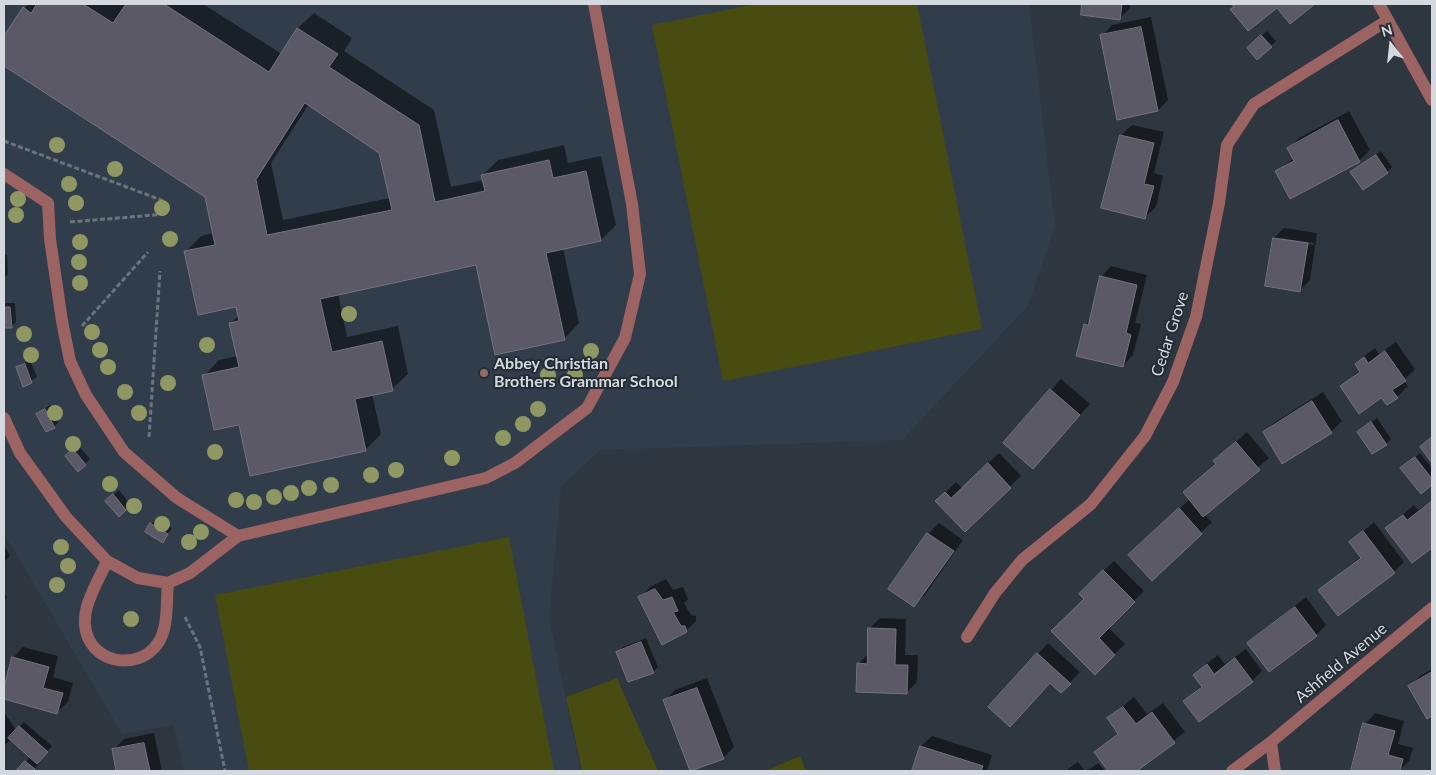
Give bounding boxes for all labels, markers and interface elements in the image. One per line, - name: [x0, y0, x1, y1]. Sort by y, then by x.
- north arrow: [1366, 20, 1416, 70]
- text: N: [1379, 20, 1394, 40]
- street label: Cedar Grove: [1147, 289, 1193, 379]
- place label: Abbey Christian Brothers Grammar School: [494, 354, 678, 392]
- marker: Abbey Christian Brothers Grammar School: [478, 367, 490, 379]
- street label: Ashfield Avenue: [1291, 619, 1391, 707]

